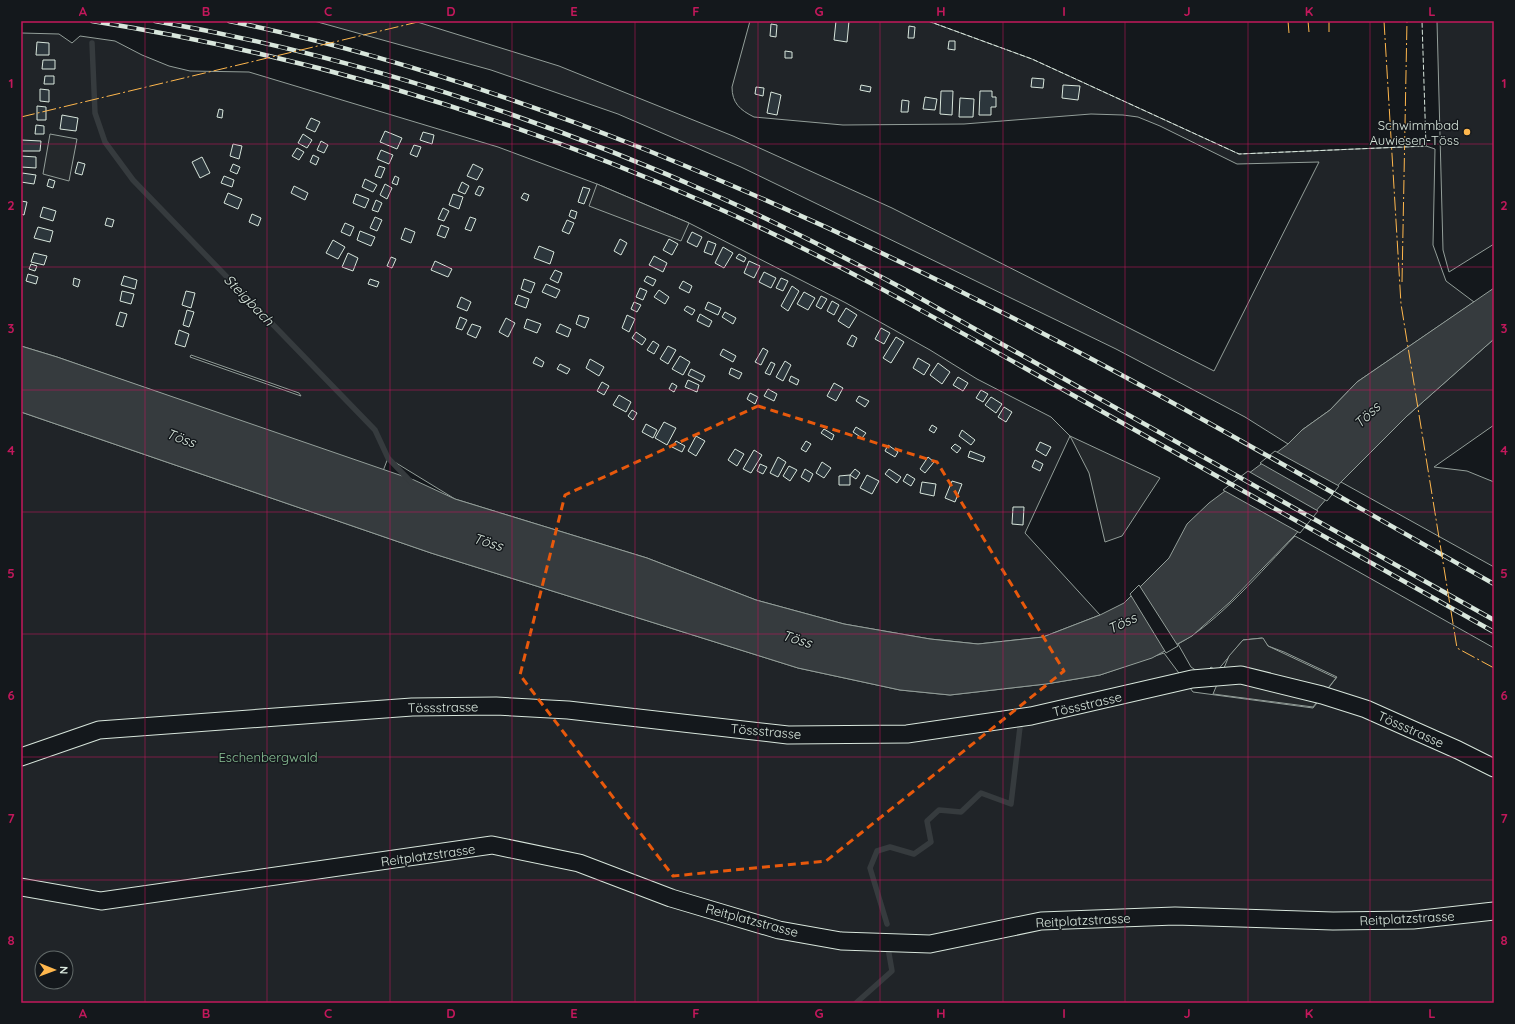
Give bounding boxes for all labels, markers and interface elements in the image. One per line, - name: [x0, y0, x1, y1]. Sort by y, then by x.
- text: A: [79, 3, 88, 19]
- text: B: [202, 3, 210, 19]
- text: C: [324, 3, 332, 19]
- text: D: [446, 3, 456, 19]
- text: E: [570, 3, 578, 19]
- text: F: [692, 3, 700, 19]
- text: G: [814, 3, 824, 19]
- text: H: [936, 3, 946, 19]
- text: I: [1062, 3, 1066, 19]
- text: J: [1183, 3, 1191, 19]
- text: K: [1305, 3, 1314, 19]
- text: L: [1428, 3, 1436, 19]
- text: 1: [8, 75, 14, 91]
- text: 1: [1501, 75, 1507, 91]
- place label: Schwimmbad Auwiesen-Töss: [1369, 117, 1459, 148]
- marker: Schwimmbad Auwiesen-Töss: [1462, 127, 1472, 137]
- text: 2: [7, 197, 15, 213]
- text: 2: [1500, 197, 1508, 213]
- water label: Steigbach: [220, 271, 279, 330]
- text: 3: [8, 320, 15, 336]
- text: 3: [1501, 320, 1508, 336]
- water label: Töss: [1350, 397, 1385, 432]
- water label: Töss: [164, 424, 200, 452]
- text: 4: [7, 442, 15, 458]
- text: 4: [1500, 442, 1508, 458]
- water label: Töss: [471, 529, 506, 555]
- text: 5: [7, 565, 15, 581]
- text: 5: [1500, 565, 1508, 581]
- water label: Töss: [1105, 608, 1141, 638]
- water label: Töss: [780, 626, 815, 652]
- text: 6: [7, 687, 15, 703]
- text: 6: [1500, 687, 1508, 703]
- street label: Tössstrasse: [1051, 688, 1123, 720]
- street label: Tössstrasse: [408, 698, 478, 716]
- street label: Tössstrasse: [1375, 707, 1447, 751]
- street label: Tössstrasse: [730, 720, 802, 742]
- park label: Eschenbergwald: [218, 749, 318, 765]
- text: 7: [7, 810, 15, 826]
- text: 7: [1500, 810, 1508, 826]
- street label: Reitplatzstrasse: [380, 840, 476, 870]
- street label: Reitplatzstrasse: [704, 900, 800, 940]
- street label: Reitplatzstrasse: [1359, 908, 1455, 928]
- street label: Reitplatzstrasse: [1035, 910, 1131, 930]
- text: 8: [7, 932, 15, 948]
- text: 8: [1500, 932, 1508, 948]
- north arrow: [34, 950, 74, 990]
- text: N: [57, 966, 71, 974]
- text: A: [79, 1005, 88, 1021]
- text: B: [202, 1005, 210, 1021]
- text: C: [324, 1005, 332, 1021]
- text: D: [446, 1005, 456, 1021]
- text: E: [570, 1005, 578, 1021]
- text: F: [692, 1005, 700, 1021]
- text: G: [814, 1005, 824, 1021]
- text: H: [936, 1005, 946, 1021]
- text: I: [1062, 1005, 1066, 1021]
- text: J: [1183, 1005, 1191, 1021]
- text: K: [1305, 1005, 1314, 1021]
- text: L: [1428, 1005, 1436, 1021]

